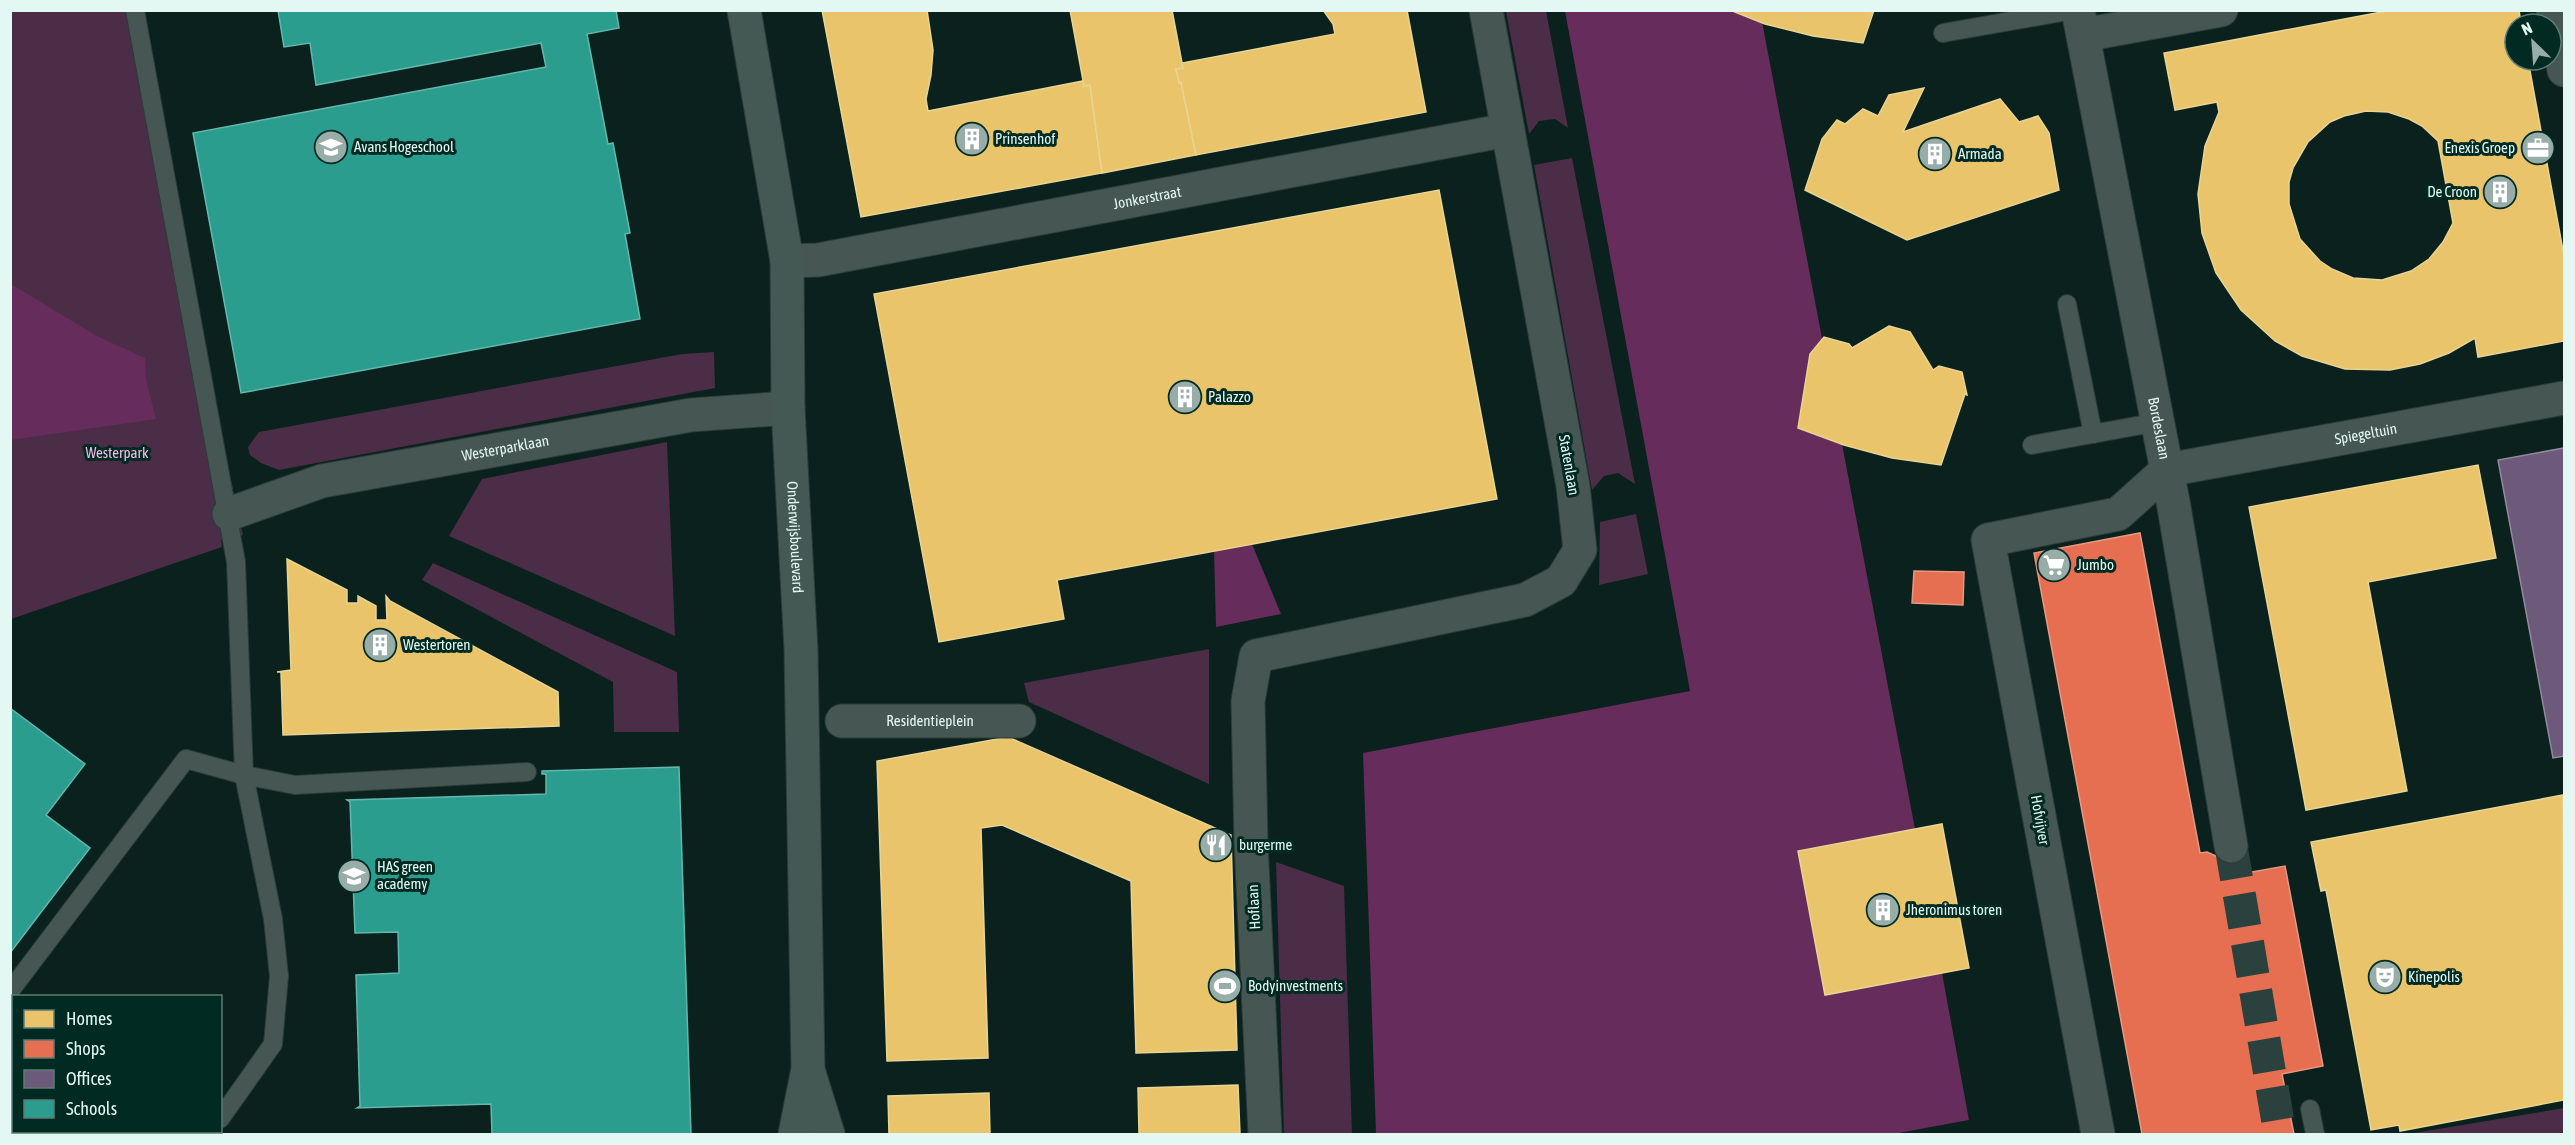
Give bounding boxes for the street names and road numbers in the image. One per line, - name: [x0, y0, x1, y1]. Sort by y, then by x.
- street label: Jonkerstraat: [1112, 183, 1182, 212]
- street label: Bordeslaan: [2145, 396, 2174, 461]
- street label: Spiegeltuin: [2333, 419, 2398, 447]
- street label: Westerparklaan: [460, 432, 550, 464]
- street label: Statenlaan: [1556, 433, 1583, 496]
- street label: Onderwijsboulevard: [784, 481, 807, 594]
- street label: Residentieplein: [886, 712, 974, 729]
- street label: Hofvijver: [2028, 794, 2053, 847]
- street label: Hoflaan: [1244, 884, 1263, 930]

